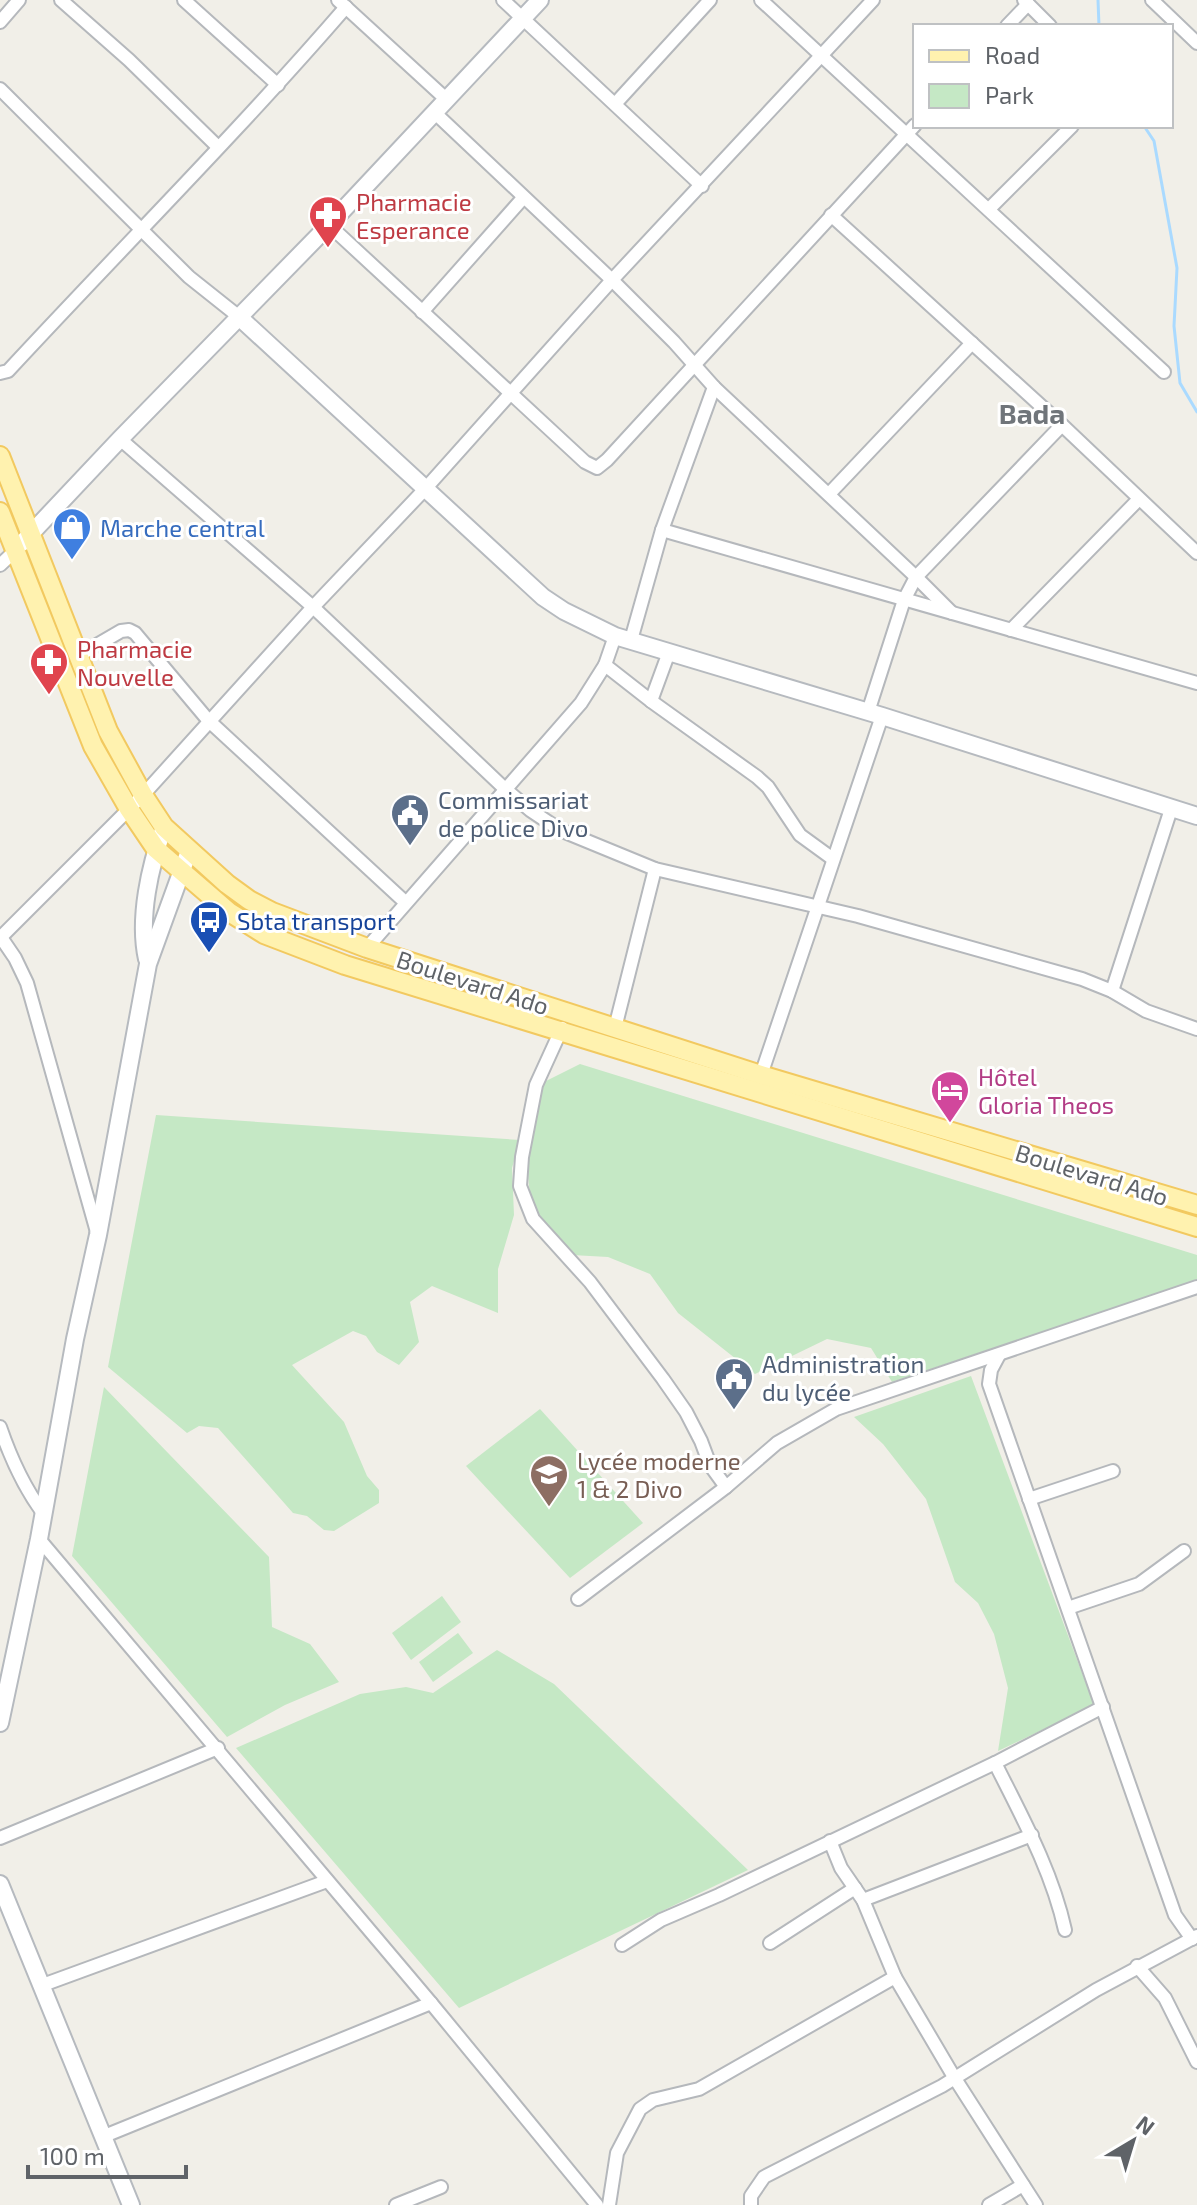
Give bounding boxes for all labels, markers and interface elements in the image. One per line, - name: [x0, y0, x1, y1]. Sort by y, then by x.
- legend: [913, 24, 1173, 128]
- text: Road: [985, 40, 1040, 69]
- text: Park: [985, 80, 1034, 109]
- place label: Pharmacie Esperance: [356, 187, 472, 244]
- pharmacy icon: Pharmacie Esperance: [307, 194, 349, 249]
- district label: Bada: [999, 396, 1065, 430]
- shop icon: Marche central: [51, 506, 93, 561]
- place label: Marche central: [100, 513, 265, 542]
- place label: Pharmacie Nouvelle: [77, 634, 193, 691]
- pharmacy icon: Pharmacie Nouvelle: [28, 641, 70, 696]
- place label: Commissariat de police Divo: [438, 785, 589, 842]
- public building icon: Commissariat de police Divo: [389, 792, 431, 847]
- bus stop icon: Sbta transport: [188, 899, 230, 954]
- place label: Sbta transport: [237, 906, 396, 935]
- street label: Boulevard Ado: [393, 944, 553, 1020]
- place label: Hôtel Gloria Theos: [978, 1062, 1114, 1119]
- hotel icon: Hôtel Gloria Theos: [929, 1069, 971, 1124]
- street label: Boulevard Ado: [1012, 1137, 1172, 1211]
- place label: Administration du lycée: [762, 1349, 924, 1406]
- public building icon: Administration du lycée: [713, 1356, 755, 1411]
- place label: Lycée moderne 1 & 2 Divo: [577, 1446, 741, 1503]
- school or university icon: Lycée moderne 1 & 2 Divo: [528, 1453, 570, 1508]
- north arrow: [1093, 2101, 1173, 2181]
- text: N: [1132, 2109, 1160, 2140]
- scale bar: [28, 2129, 186, 2179]
- text: 100 m: [40, 2141, 105, 2170]

